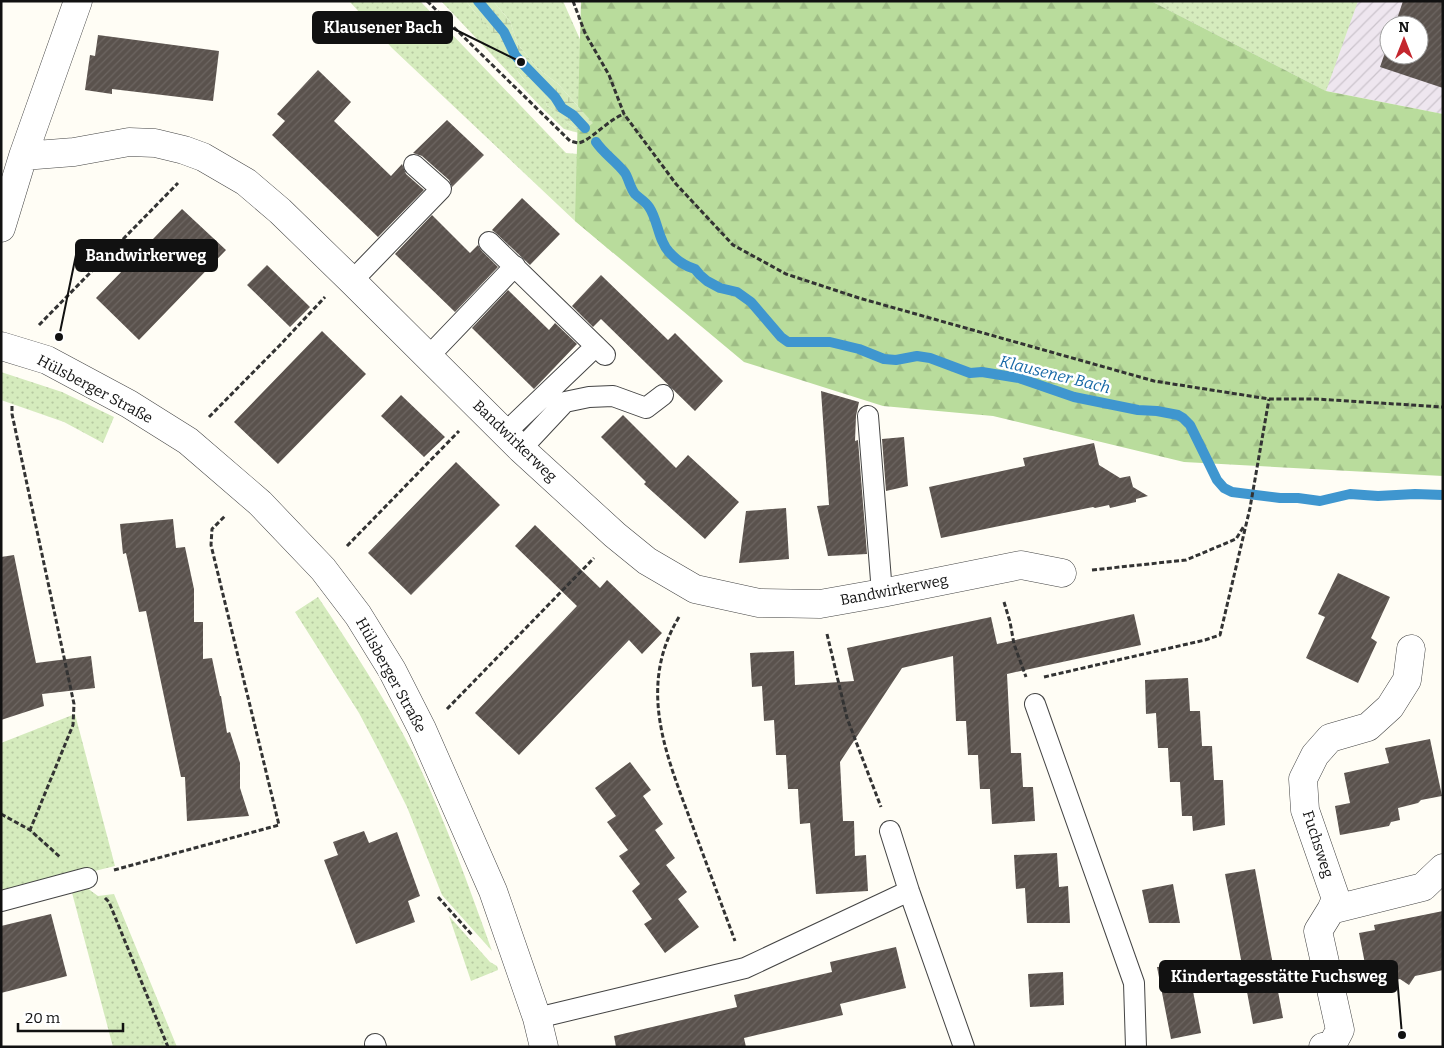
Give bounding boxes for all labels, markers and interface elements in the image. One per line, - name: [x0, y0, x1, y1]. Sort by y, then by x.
- callout: Klausener Bach: [313, 12, 452, 43]
- north arrow: [1379, 15, 1429, 65]
- text: Klausener Bach: [323, 18, 443, 37]
- text: N: [1399, 19, 1410, 36]
- callout: Bandwirkerweg: [76, 240, 217, 271]
- text: Bandwirkerweg: [85, 246, 207, 265]
- street label: Hülsberger Straße: [34, 351, 156, 427]
- water label: Klausener Bach: [998, 352, 1112, 397]
- street label: Bandwirkerweg: [469, 396, 561, 486]
- street label: Bandwirkerweg: [838, 571, 950, 609]
- street label: Hülsberger Straße: [352, 614, 430, 736]
- street label: Fuchsweg: [1299, 808, 1337, 880]
- callout: Kindertagesstätte Fuchsweg: [1160, 961, 1397, 992]
- text: Kindertagesstätte Fuchsweg: [1171, 967, 1387, 986]
- scale bar: [18, 1000, 122, 1032]
- text: 20 m: [25, 1009, 61, 1027]

